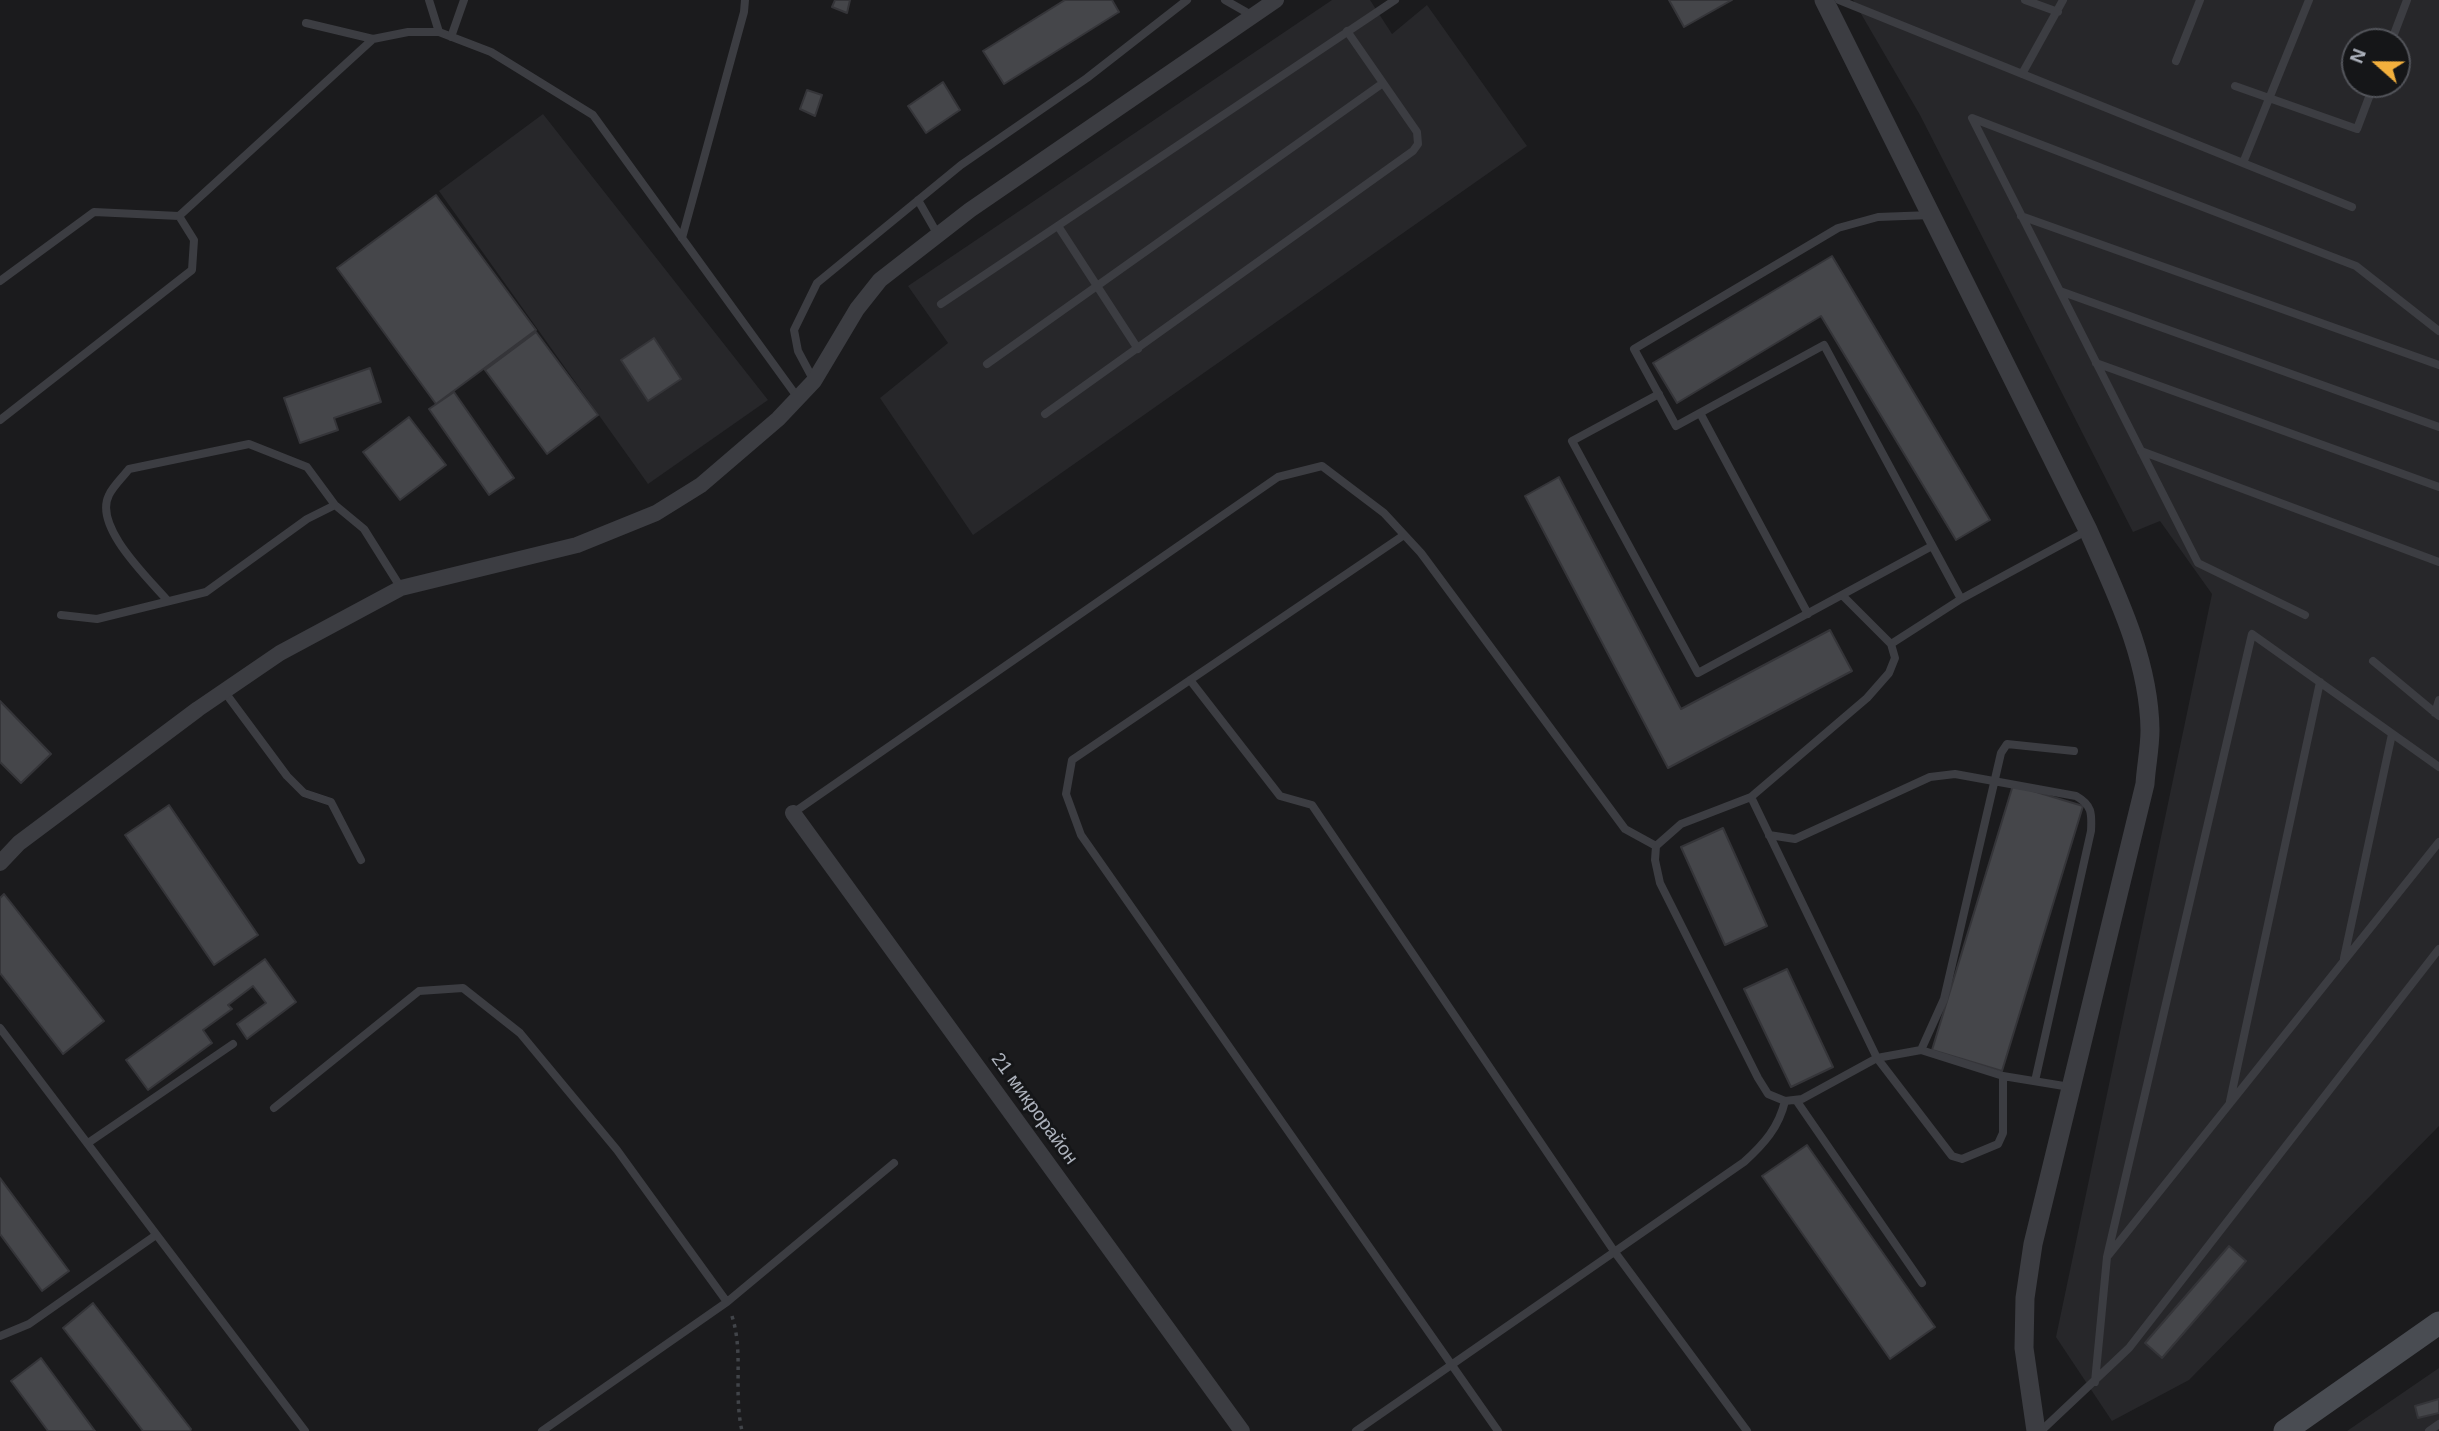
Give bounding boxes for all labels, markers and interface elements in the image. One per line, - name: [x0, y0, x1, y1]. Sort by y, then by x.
- north arrow: [2341, 28, 2411, 98]
- text: N: [2346, 46, 2370, 66]
- street label: 21 микрорайон: [986, 1049, 1082, 1169]

